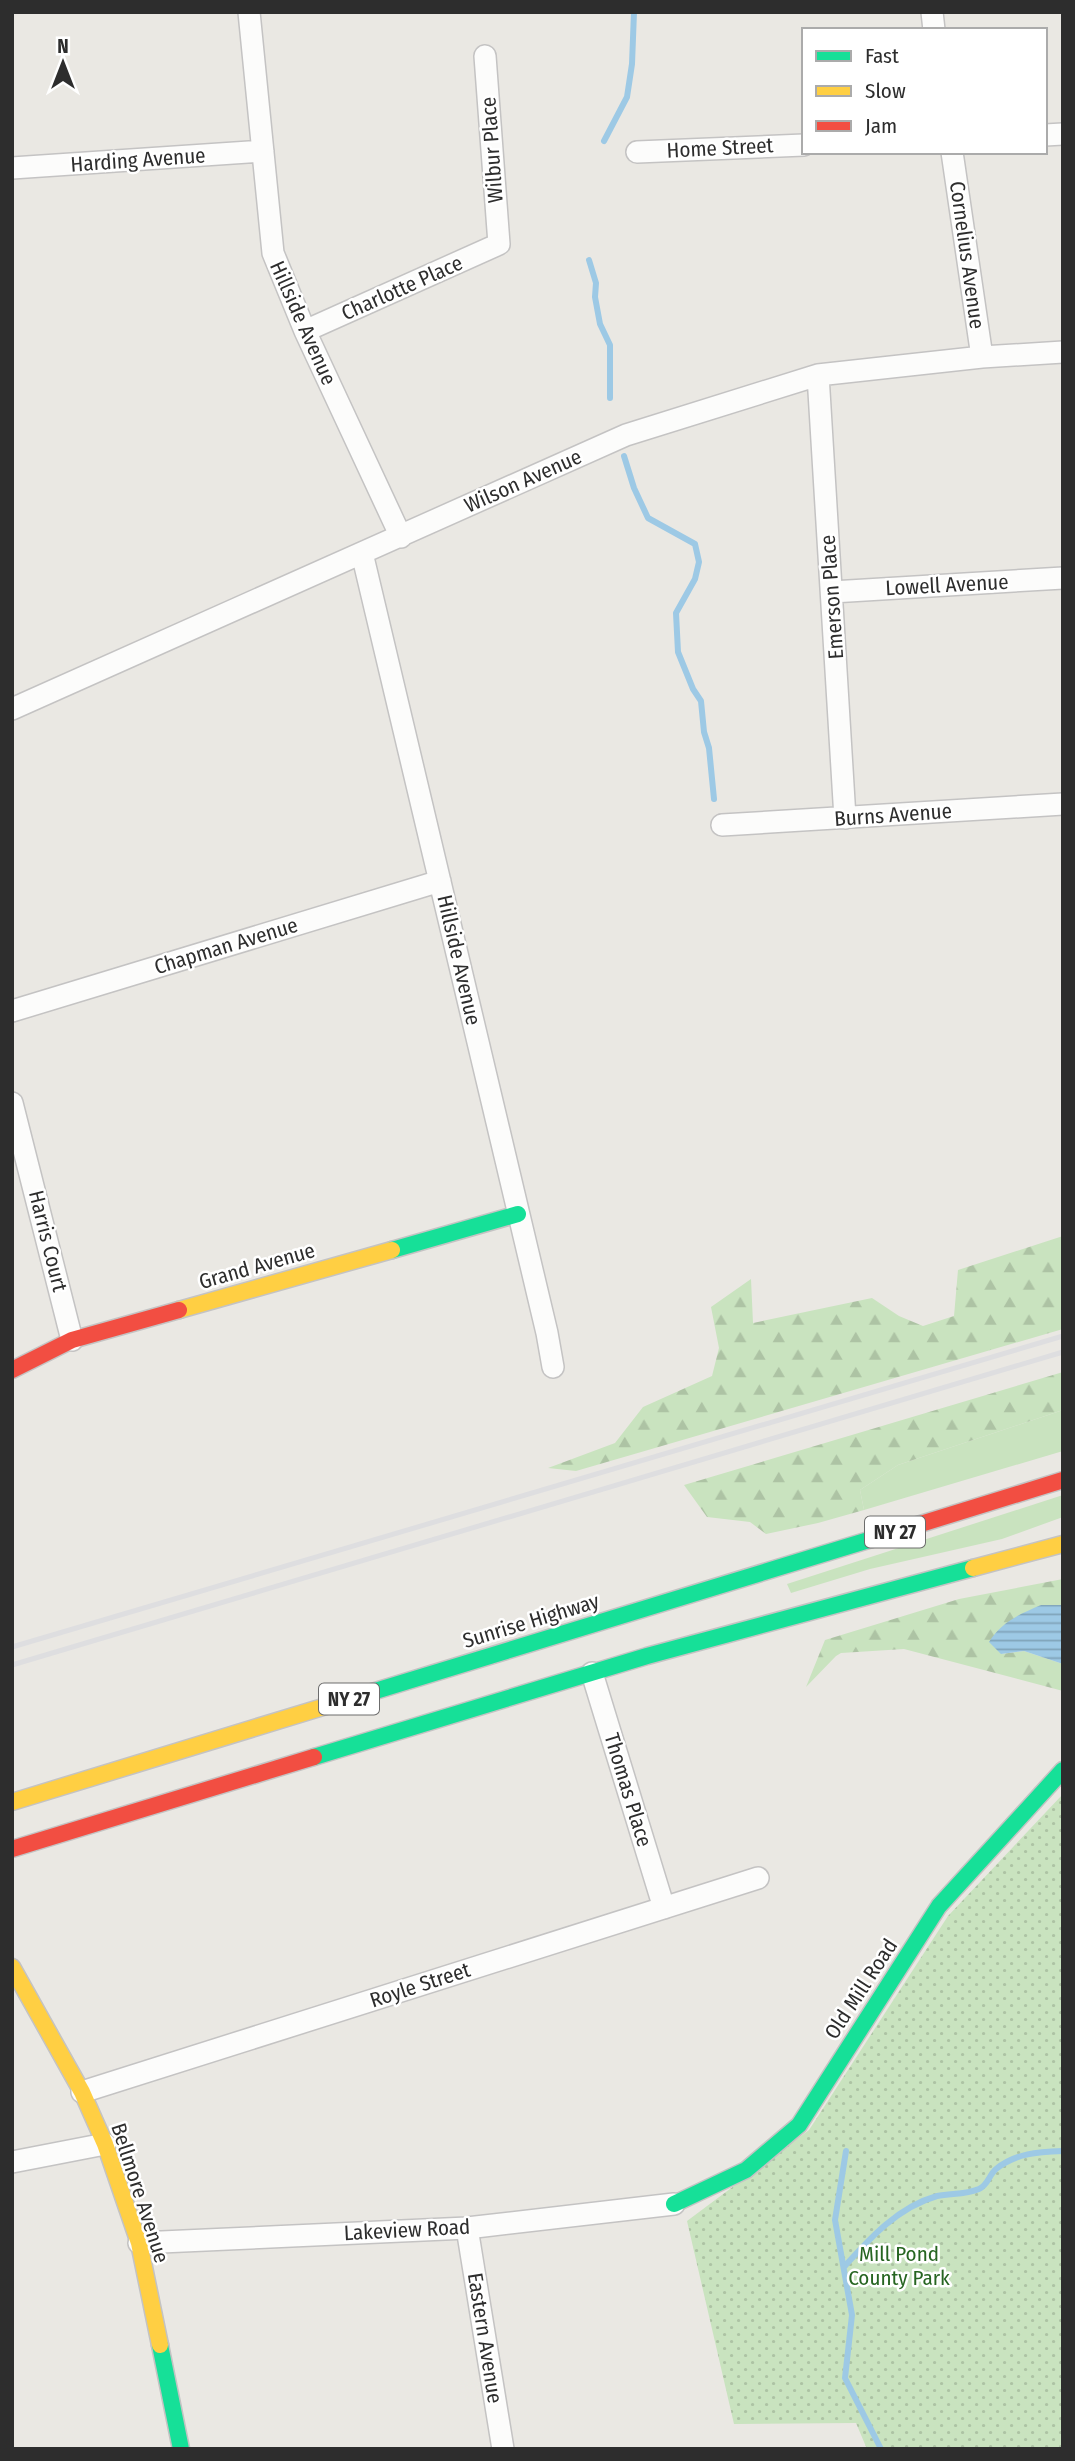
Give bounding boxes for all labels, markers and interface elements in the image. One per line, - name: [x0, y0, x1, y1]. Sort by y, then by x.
- north arrow: [28, 28, 98, 98]
- legend: [802, 28, 1047, 154]
- text: N: [57, 35, 69, 58]
- text: Fast: [865, 43, 899, 69]
- text: Slow: [865, 78, 906, 104]
- street label: Wilbur Place: [475, 96, 509, 204]
- text: Jam: [865, 113, 897, 139]
- street label: Home Street: [666, 132, 774, 164]
- street label: Harding Avenue: [70, 142, 206, 178]
- street label: Cornelius Avenue: [944, 179, 990, 331]
- street label: Charlotte Place: [337, 250, 467, 326]
- street label: Hillside Avenue: [264, 257, 342, 389]
- street label: Wilson Avenue: [460, 444, 586, 518]
- street label: Emerson Place: [815, 534, 849, 660]
- street label: Lowell Avenue: [885, 569, 1009, 601]
- street label: Burns Avenue: [833, 798, 953, 832]
- street label: Hillside Avenue: [431, 892, 487, 1028]
- street label: Chapman Avenue: [151, 912, 301, 980]
- street label: Harris Court: [23, 1188, 73, 1294]
- street label: Grand Avenue: [196, 1237, 318, 1295]
- road number: NY 27: [865, 1516, 925, 1548]
- street label: Sunrise Highway: [460, 1588, 603, 1654]
- road number: NY 27: [319, 1684, 379, 1714]
- street label: Thomas Place: [598, 1730, 658, 1850]
- street label: Old Mill Road: [819, 1934, 903, 2044]
- street label: Royle Street: [367, 1957, 474, 2013]
- street label: Bellmore Avenue: [105, 2120, 175, 2266]
- street label: Lakeview Road: [343, 2214, 471, 2246]
- park label: Mill Pond County Park: [848, 2241, 950, 2291]
- street label: Eastern Avenue: [462, 2271, 508, 2405]

